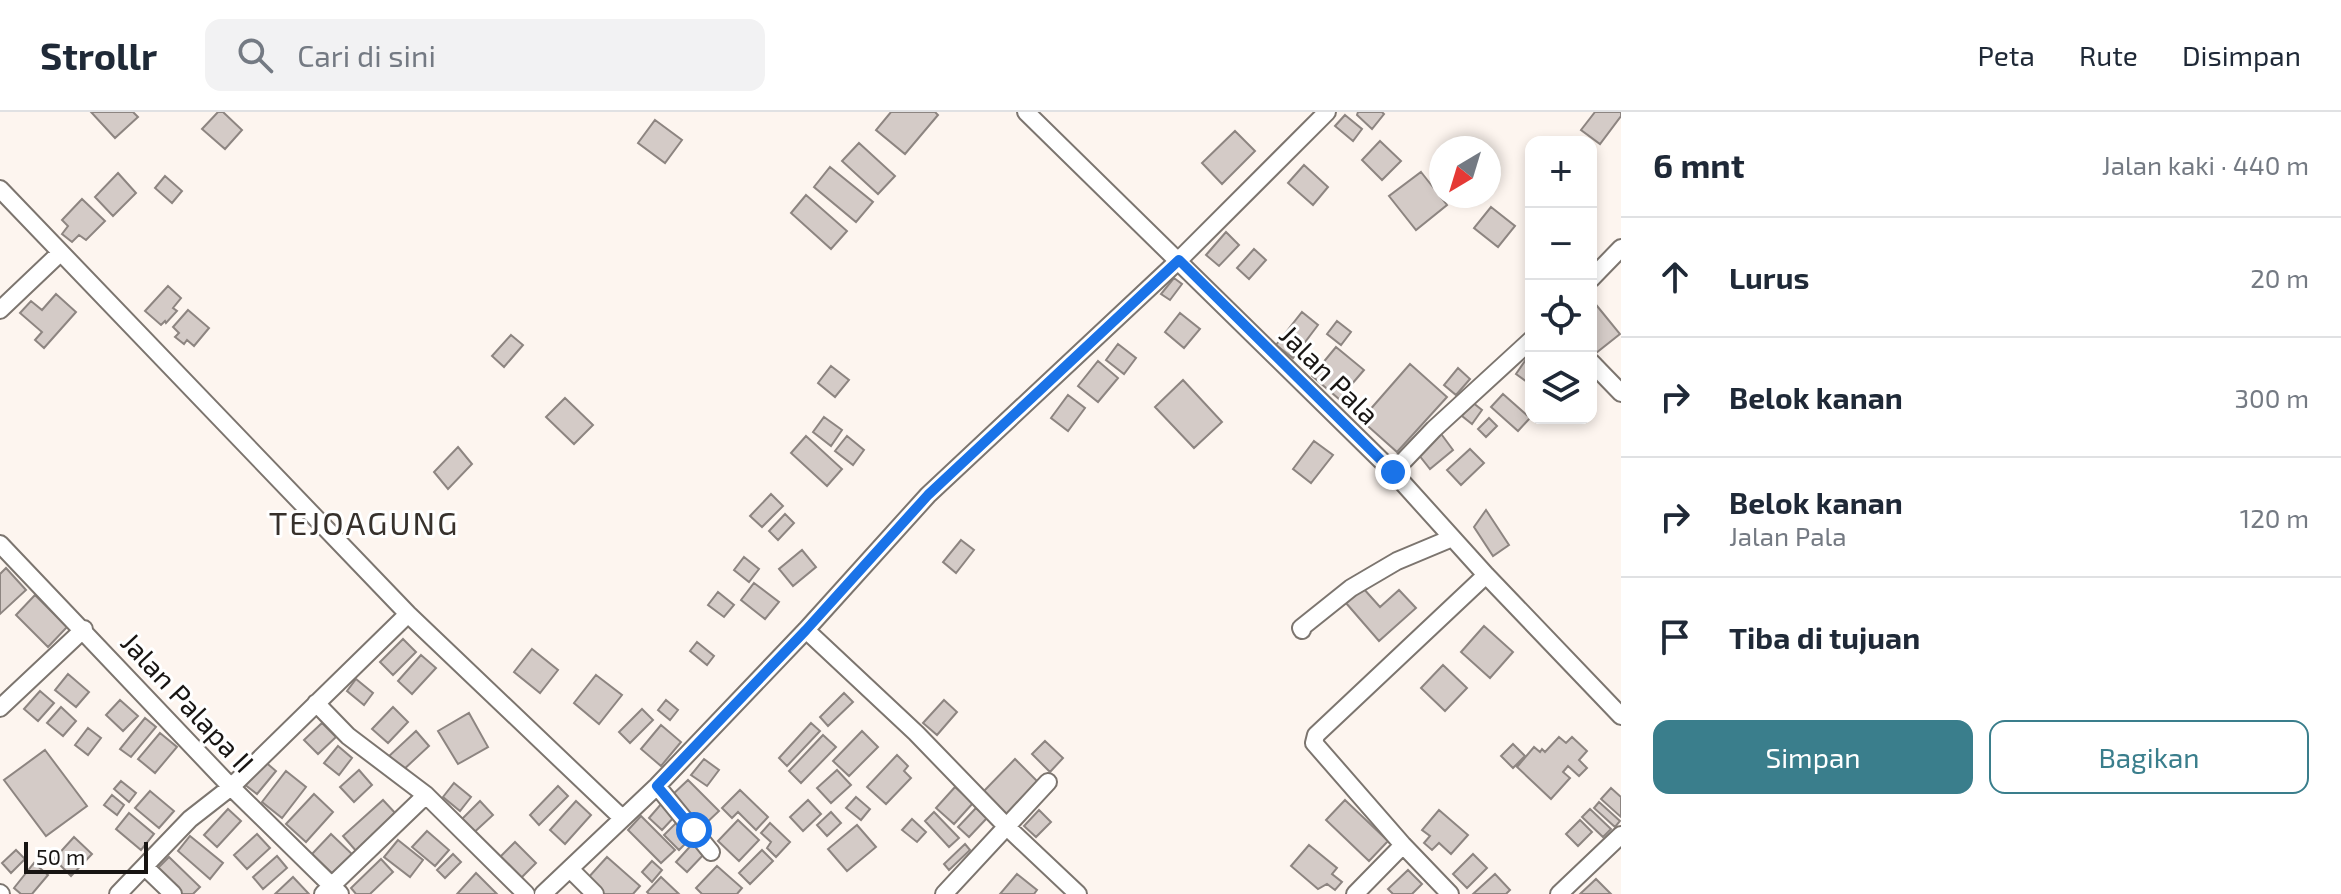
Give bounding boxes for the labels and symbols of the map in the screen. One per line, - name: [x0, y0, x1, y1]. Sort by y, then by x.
- north arrow: [1429, 136, 1501, 208]
- street label: Jalan Pala: [1273, 317, 1387, 431]
- route end: [1375, 454, 1411, 490]
- district label: TEJOAGUNG: [269, 503, 459, 541]
- street label: Jalan Palapa II: [114, 625, 262, 779]
- route start: [676, 812, 712, 848]
- scale bar: [24, 838, 148, 874]

